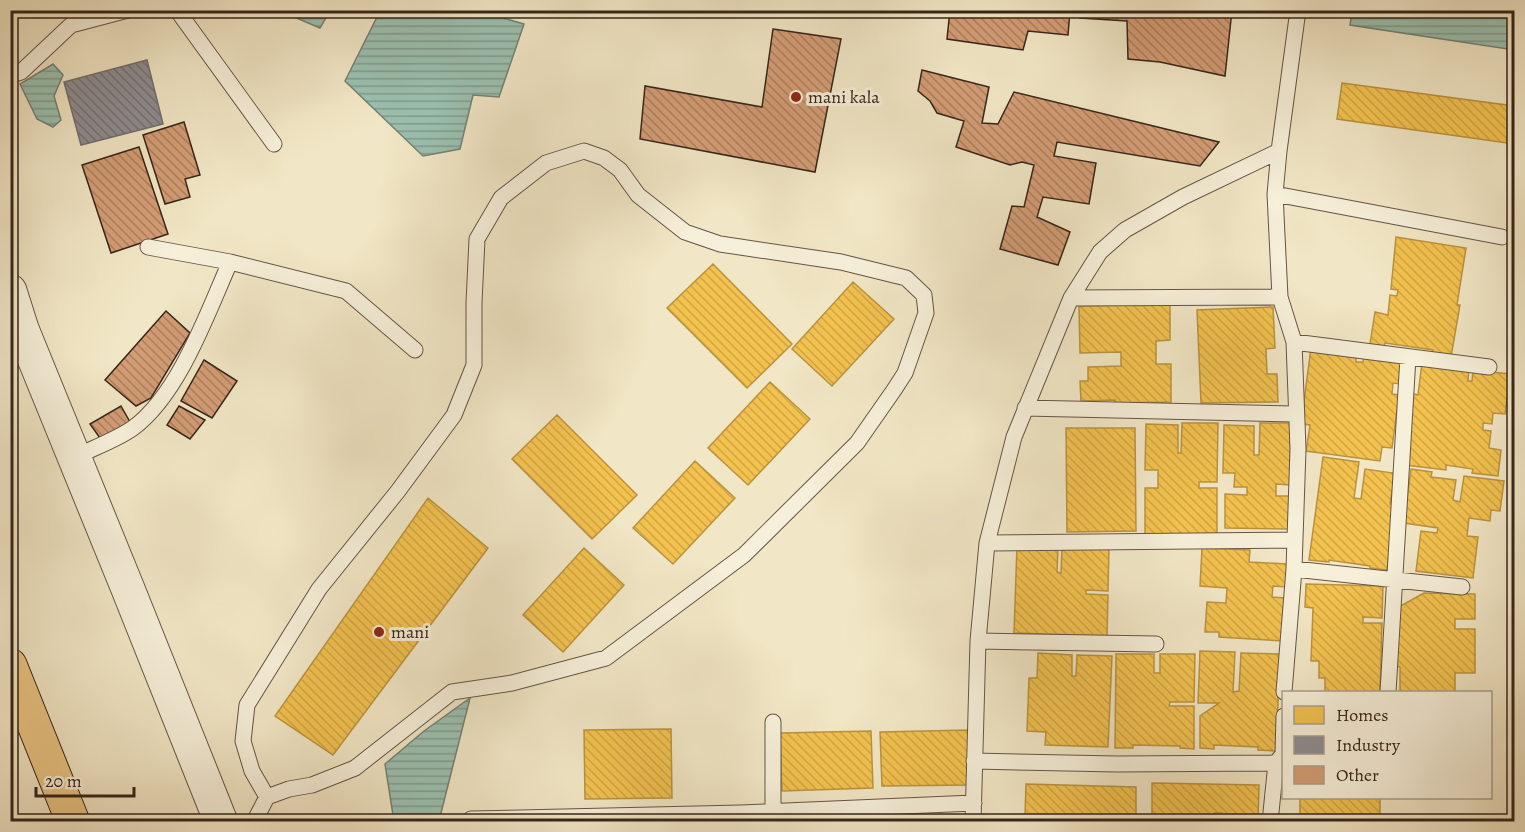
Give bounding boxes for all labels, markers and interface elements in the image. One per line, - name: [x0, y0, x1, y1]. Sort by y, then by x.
- place label: mani kala: [808, 85, 880, 109]
- marker: mani kala: [789, 90, 803, 104]
- place label: mani: [391, 620, 429, 644]
- marker: mani: [372, 625, 386, 639]
- legend: [1282, 691, 1492, 799]
- text: Homes: [1336, 703, 1388, 727]
- text: Industry: [1336, 733, 1401, 757]
- scale bar: [36, 760, 134, 798]
- text: Other: [1336, 763, 1379, 787]
- text: 20 m: [45, 769, 82, 793]

